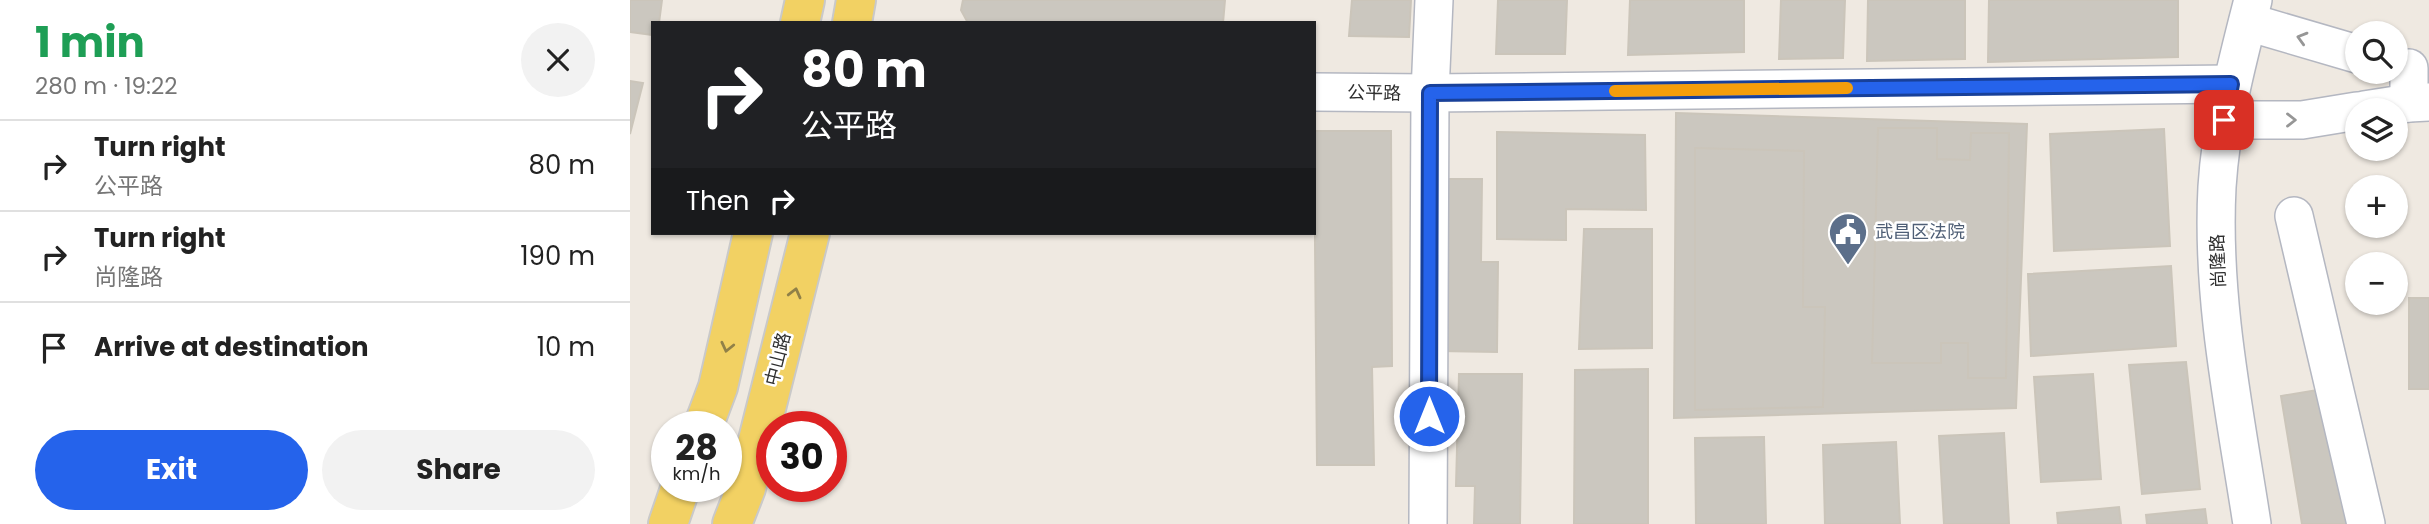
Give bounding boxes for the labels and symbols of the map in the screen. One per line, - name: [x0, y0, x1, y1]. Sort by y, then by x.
- one-way arrow: [2297, 31, 2309, 46]
- street label: 公平路: [1347, 80, 1401, 105]
- pin: [2194, 90, 2254, 150]
- one-way arrow: [2286, 112, 2297, 128]
- public building icon: 武昌区法院: [1827, 211, 1869, 266]
- place label: 武昌区法院: [1875, 219, 1965, 244]
- street label: 尚隆路: [2204, 234, 2231, 288]
- one-way arrow: [787, 287, 801, 299]
- street label: 中山路: [759, 330, 796, 388]
- one-way arrow: [721, 341, 735, 353]
- position arrow: [1392, 379, 1466, 453]
- speed limit sign: 30: [756, 411, 847, 502]

